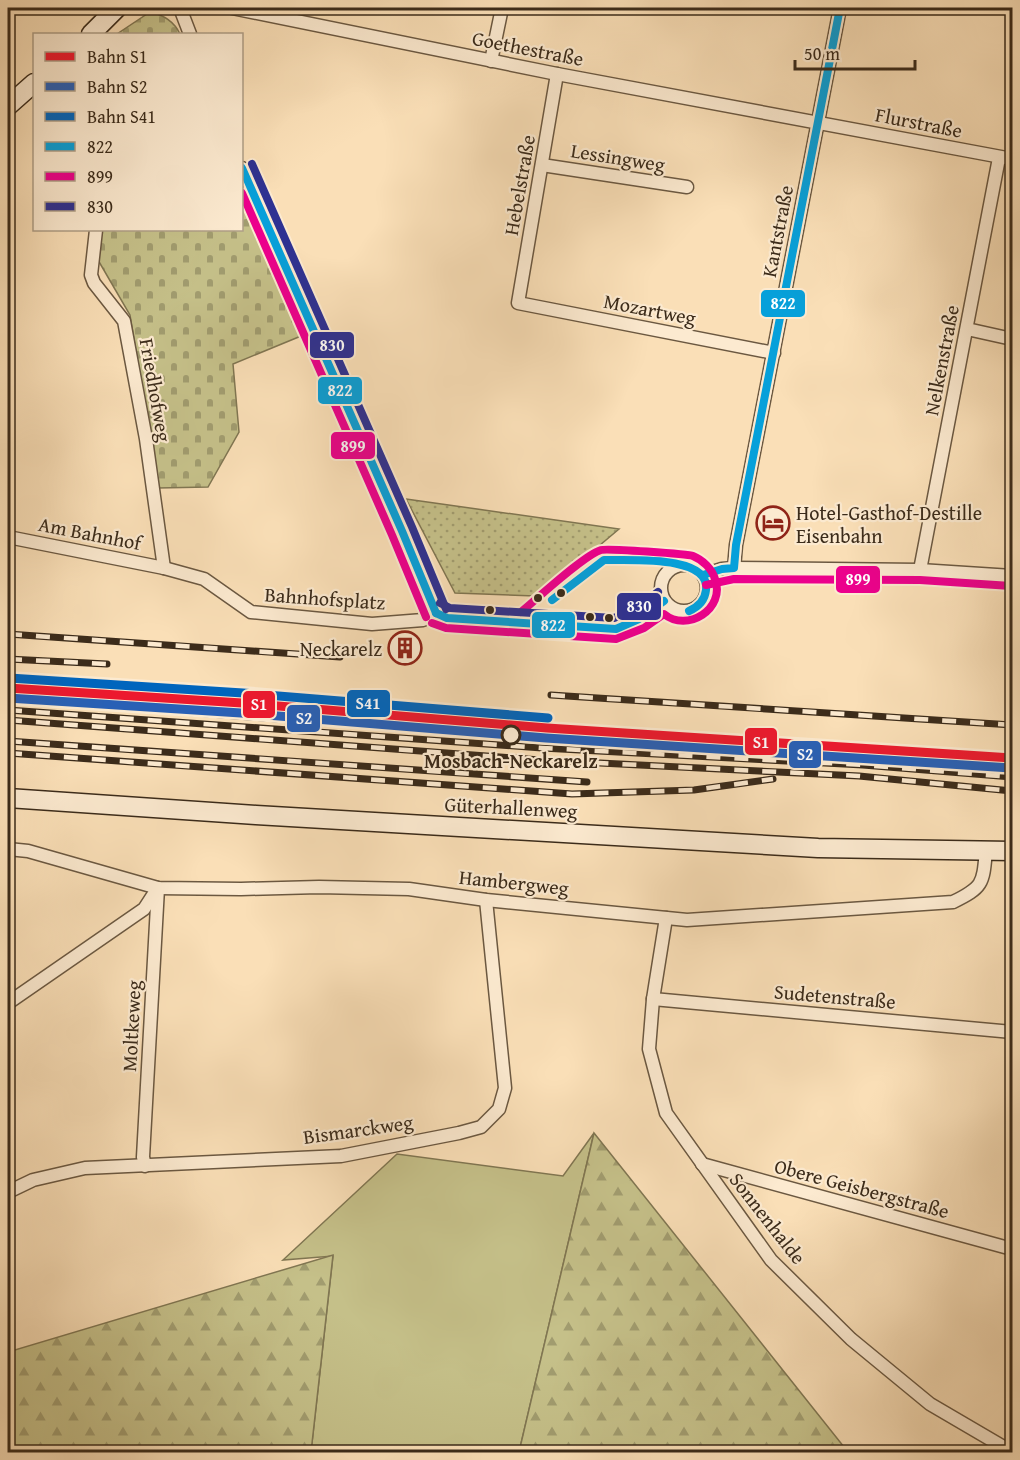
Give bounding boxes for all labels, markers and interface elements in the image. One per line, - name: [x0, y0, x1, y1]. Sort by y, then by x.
- street label: Goethestraße: [470, 23, 586, 73]
- legend: [33, 33, 243, 231]
- scale bar: [795, 33, 915, 71]
- text: 50 m: [804, 40, 840, 67]
- text: Bahn S1: [87, 43, 147, 70]
- text: Bahn S2: [87, 73, 147, 100]
- street label: Flurstraße: [873, 99, 965, 145]
- text: Bahn S41: [87, 103, 156, 130]
- street label: Hebelstraße: [496, 132, 542, 238]
- text: 822: [87, 133, 113, 160]
- street label: Lessingweg: [569, 135, 667, 179]
- text: 899: [87, 163, 113, 190]
- street label: Kantstraße: [754, 182, 800, 280]
- text: 830: [87, 193, 113, 220]
- street label: Mozartweg: [601, 286, 699, 332]
- line badge: 822: [760, 289, 806, 318]
- text: 822: [771, 291, 795, 315]
- street label: Nelkenstraße: [916, 302, 966, 418]
- line badge: 830: [309, 331, 355, 359]
- text: 830: [320, 333, 344, 357]
- street label: Friedhofweg: [133, 336, 179, 444]
- line badge: 822: [317, 376, 363, 405]
- text: 822: [328, 378, 352, 402]
- line badge: 899: [330, 431, 376, 460]
- text: 899: [341, 434, 365, 458]
- place label: Hotel-Gasthof-Destille Eisenbahn: [796, 498, 982, 550]
- hotel icon: Hotel-Gasthof-Destille Eisenbahn: [755, 505, 791, 541]
- street label: Am Bahnhof: [36, 509, 146, 558]
- line badge: 899: [835, 565, 881, 594]
- text: 899: [846, 567, 870, 591]
- street label: Bahnhofsplatz: [264, 579, 386, 617]
- unlabelled marker: [555, 587, 567, 599]
- unlabelled marker: [532, 592, 544, 604]
- line badge: 830: [616, 592, 662, 621]
- text: 830: [627, 594, 651, 618]
- unlabelled marker: [484, 604, 496, 616]
- line badge: 822: [531, 611, 576, 639]
- unlabelled marker: [584, 611, 596, 623]
- unlabelled marker: [603, 612, 615, 624]
- text: 822: [541, 613, 565, 637]
- building icon: Neckarelz: [387, 630, 423, 666]
- place label: Neckarelz: [300, 634, 382, 663]
- line badge: S41: [346, 689, 391, 718]
- line badge: S1: [242, 690, 276, 719]
- text: S41: [356, 691, 380, 715]
- text: S1: [251, 692, 267, 716]
- line badge: S2: [286, 704, 321, 733]
- text: S2: [296, 706, 312, 730]
- marker: Mosbach-Neckarelz: [501, 725, 521, 745]
- line badge: S1: [744, 727, 778, 756]
- text: S1: [753, 730, 769, 754]
- line badge: S2: [788, 740, 822, 769]
- text: S2: [797, 742, 813, 766]
- place label: Mosbach-Neckarelz: [424, 746, 598, 775]
- street label: Güterhallenweg: [444, 789, 578, 825]
- street label: Hambergweg: [458, 862, 570, 902]
- street label: Sudetenstraße: [773, 976, 897, 1016]
- street label: Moltkeweg: [114, 979, 148, 1072]
- street label: Bismarckweg: [301, 1107, 415, 1151]
- street label: Obere Geisbergstraße: [771, 1151, 953, 1225]
- street label: Sonnenhalde: [723, 1166, 813, 1270]

